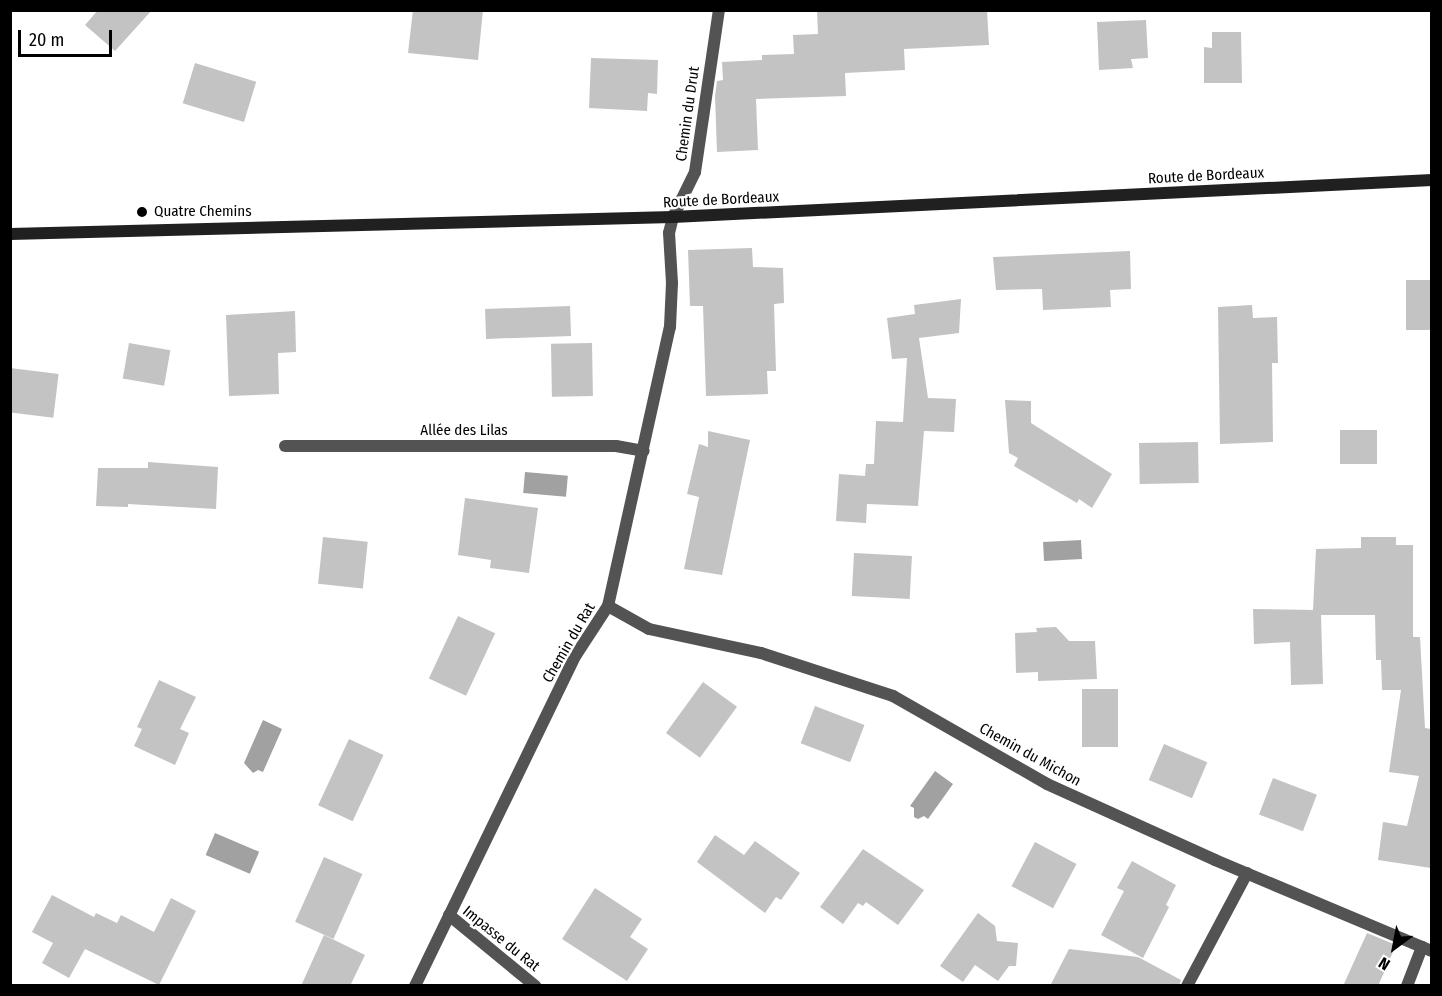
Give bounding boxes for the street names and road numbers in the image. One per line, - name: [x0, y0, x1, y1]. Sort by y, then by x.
- street label: Chemin du Drut: [672, 65, 704, 163]
- street label: Route de Bordeaux: [1147, 164, 1265, 188]
- street label: Route de Bordeaux: [662, 188, 780, 212]
- street label: Allée des Lilas: [420, 422, 508, 440]
- street label: Chemin du Rat: [539, 600, 599, 686]
- street label: Chemin du Michon: [976, 720, 1084, 790]
- street label: Impasse du Rat: [459, 902, 543, 976]

